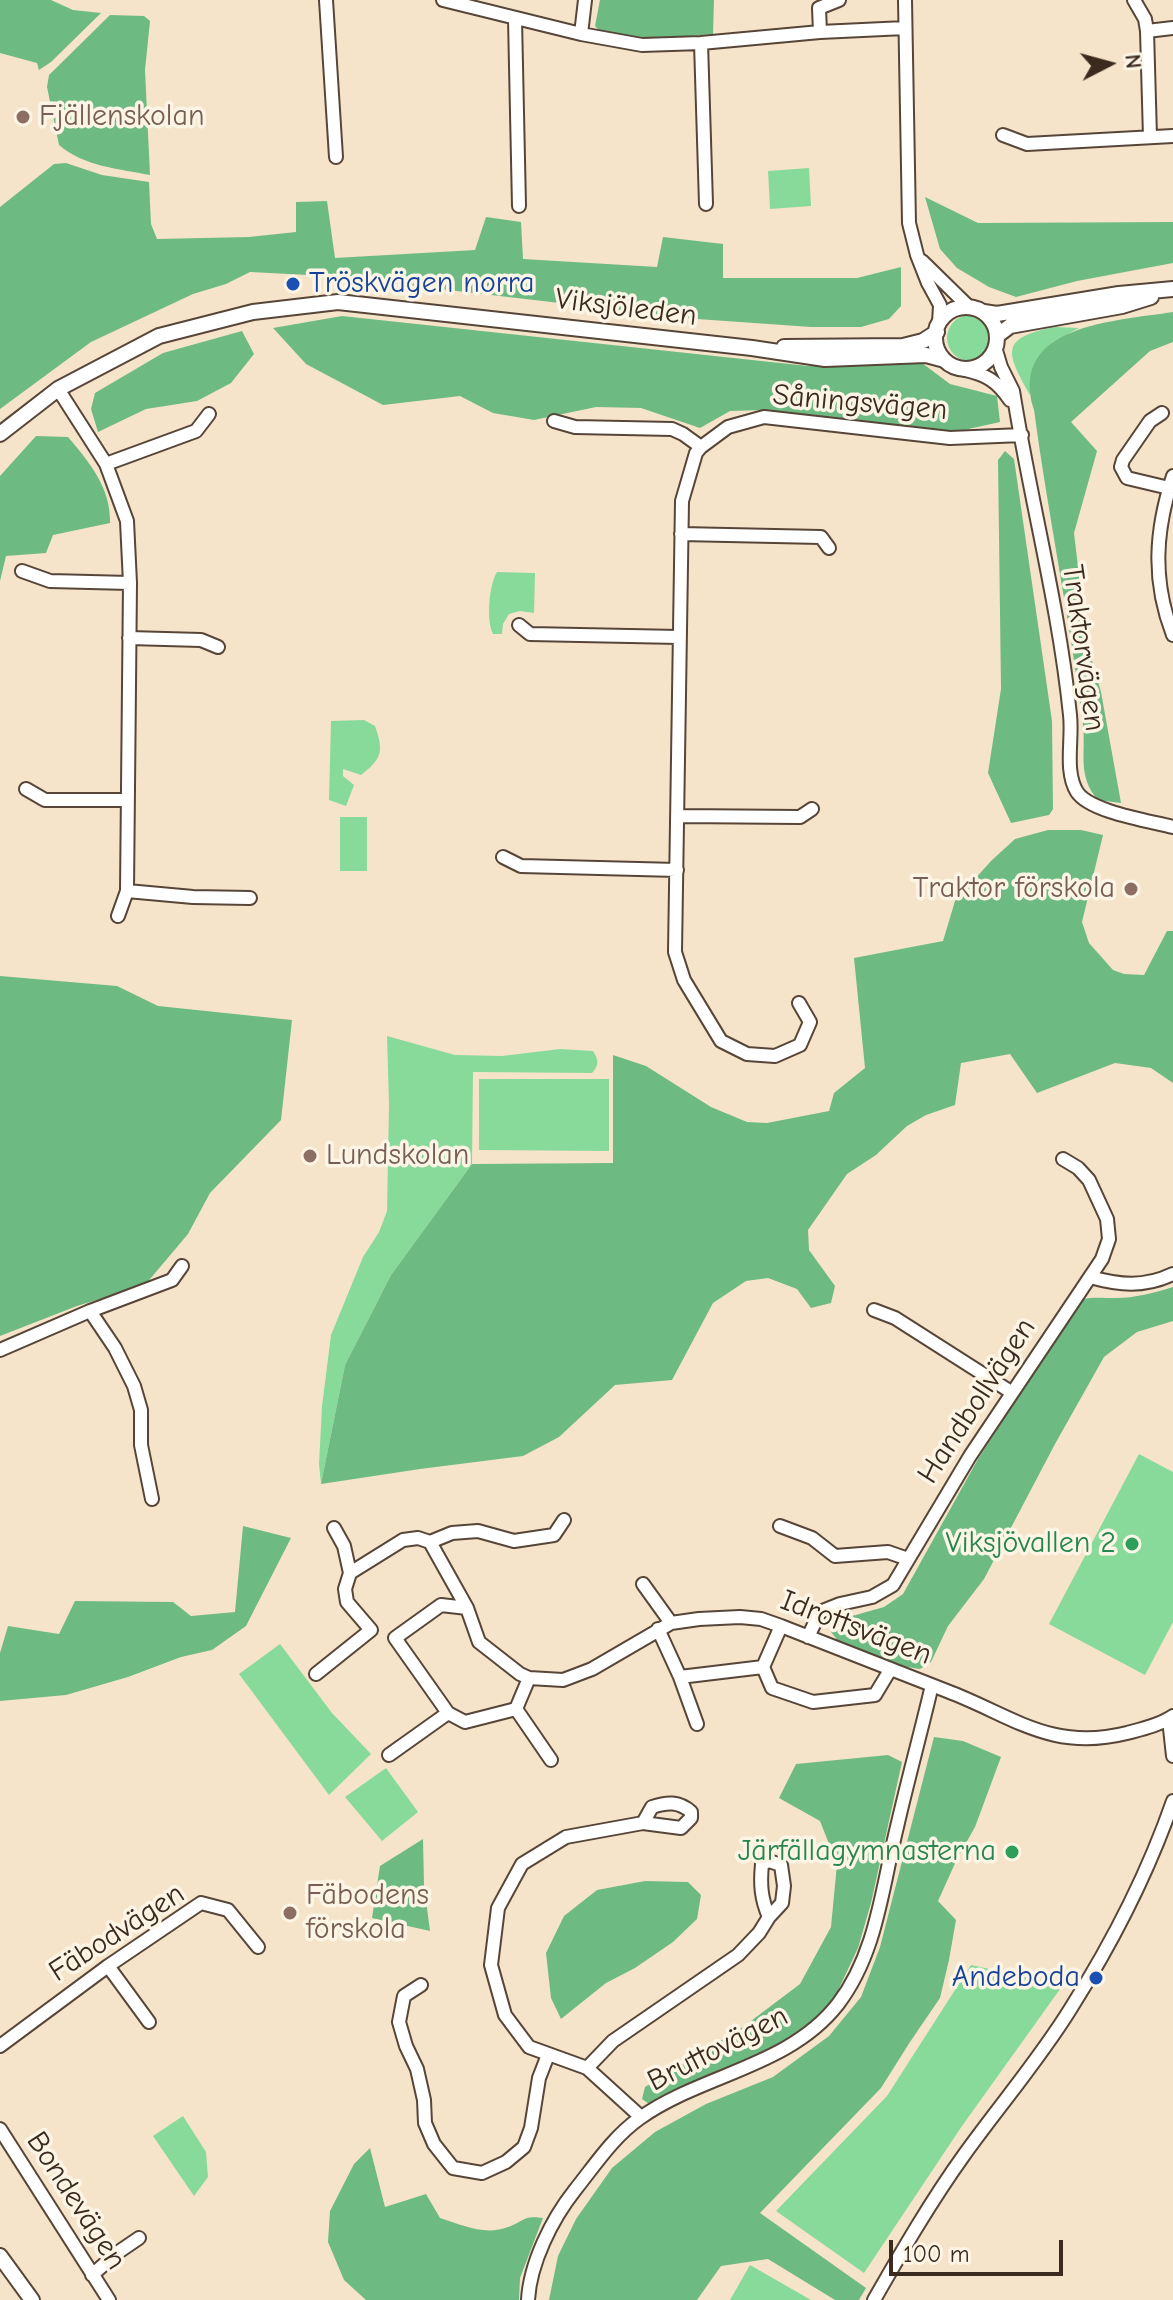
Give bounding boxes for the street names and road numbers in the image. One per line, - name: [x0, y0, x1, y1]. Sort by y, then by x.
- street label: Viksjöleden: [553, 281, 699, 335]
- street label: Såningsvägen: [771, 377, 949, 429]
- street label: Traktorvägen: [1054, 563, 1112, 733]
- street label: Handbollvägen: [910, 1312, 1044, 1490]
- street label: Idrottsvägen: [775, 1583, 937, 1673]
- street label: Fäbodvägen: [43, 1876, 191, 1990]
- street label: Bruttovägen: [642, 1998, 794, 2100]
- street label: Bondevägen: [18, 2125, 134, 2277]

